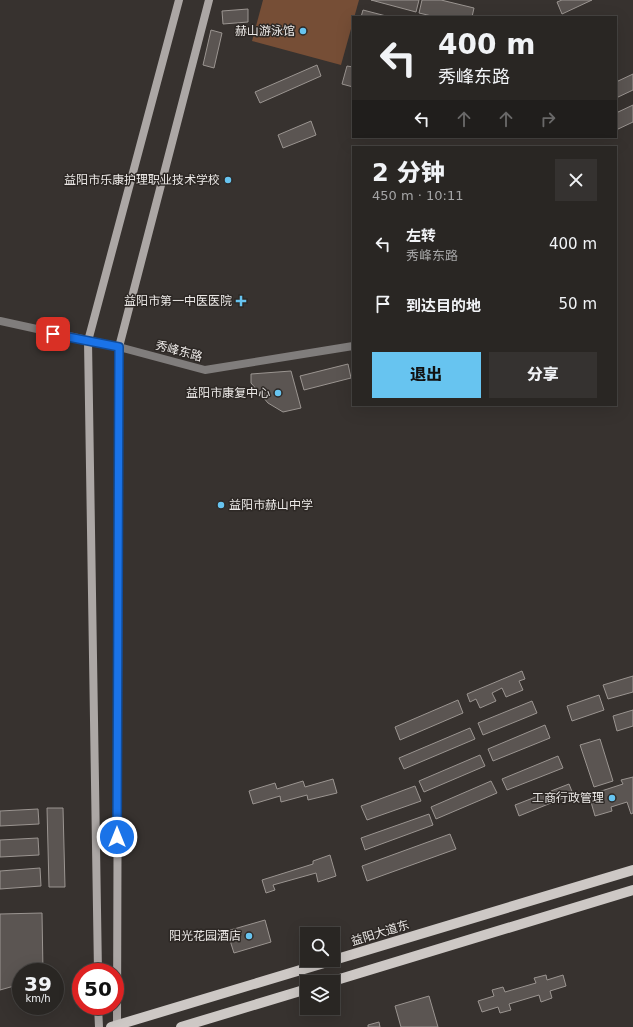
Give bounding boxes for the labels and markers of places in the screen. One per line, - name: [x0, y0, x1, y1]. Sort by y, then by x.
- place label: 赫山游泳馆: [235, 24, 295, 38]
- marker: 赫山游泳馆: [298, 26, 308, 36]
- place label: 益阳市乐康护理职业技术学校: [64, 173, 220, 187]
- marker: 益阳市乐康护理职业技术学校: [223, 175, 233, 185]
- place label: 益阳市第一中医医院: [124, 294, 232, 308]
- marker: 益阳市第一中医医院: [235, 295, 247, 307]
- pin: [36, 317, 70, 351]
- place label: 益阳市康复中心: [186, 386, 270, 400]
- marker: 益阳市康复中心: [273, 388, 283, 398]
- place label: 益阳市赫山中学: [229, 498, 313, 512]
- marker: 益阳市赫山中学: [216, 500, 226, 510]
- place label: 工商行政管理: [532, 791, 604, 805]
- marker: 工商行政管理: [607, 793, 617, 803]
- place label: 阳光花园酒店: [169, 929, 241, 943]
- marker: 阳光花园酒店: [244, 931, 254, 941]

